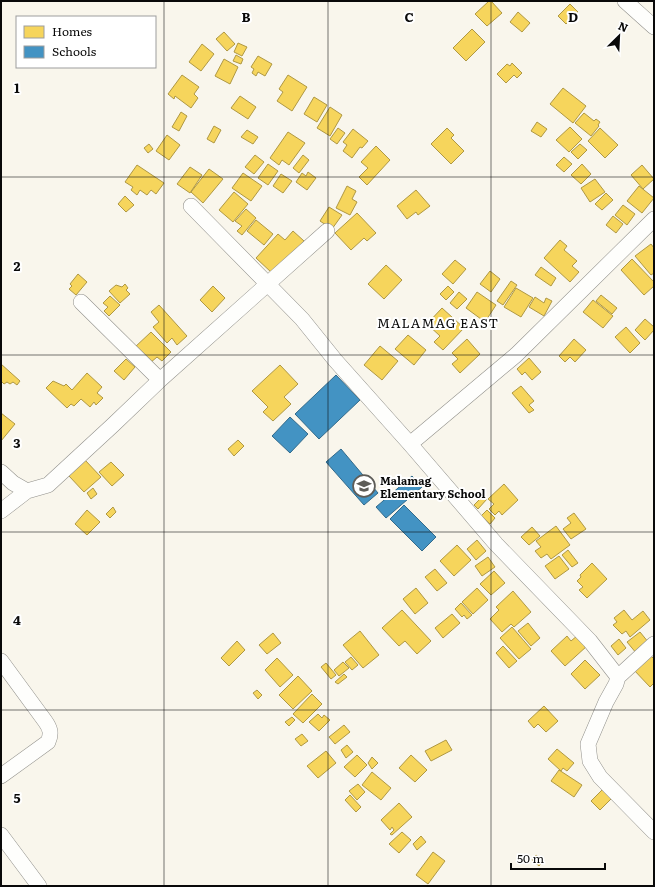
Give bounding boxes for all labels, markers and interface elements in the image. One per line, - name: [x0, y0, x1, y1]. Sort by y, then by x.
- text: B: [242, 7, 251, 26]
- text: C: [404, 7, 414, 26]
- text: D: [568, 7, 578, 26]
- legend: [16, 16, 156, 68]
- north arrow: [599, 16, 639, 56]
- text: N: [616, 17, 631, 35]
- text: Homes: [52, 22, 92, 40]
- text: Schools: [52, 42, 97, 60]
- text: 1: [14, 78, 20, 97]
- text: 2: [14, 256, 21, 275]
- district label: MALAMAG EAST: [377, 313, 499, 332]
- text: 3: [13, 433, 21, 452]
- place label: Malamag Elementary School: [380, 472, 485, 501]
- school or university icon: Malamag Elementary School: [351, 473, 377, 499]
- text: 4: [13, 610, 21, 629]
- text: 5: [13, 788, 21, 807]
- scale bar: [511, 845, 605, 871]
- text: 50 m: [517, 849, 544, 867]

